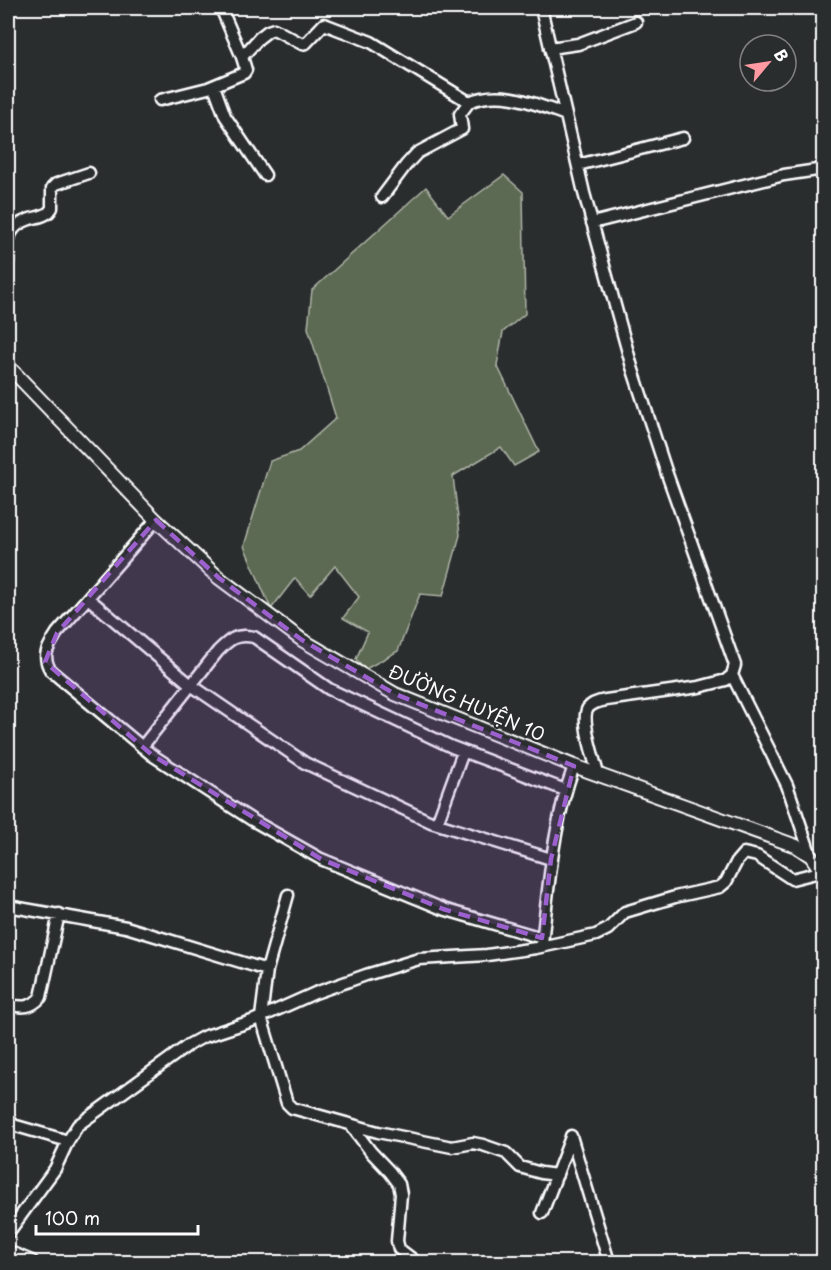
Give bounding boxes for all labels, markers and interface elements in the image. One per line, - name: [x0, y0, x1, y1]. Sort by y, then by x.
- north arrow: [738, 33, 798, 93]
- text: B: [769, 45, 795, 66]
- street label: ĐƯỜNG HUYỆN 10: [385, 657, 549, 747]
- scale bar: [36, 1198, 198, 1236]
- text: 100 m: [45, 1204, 100, 1231]

